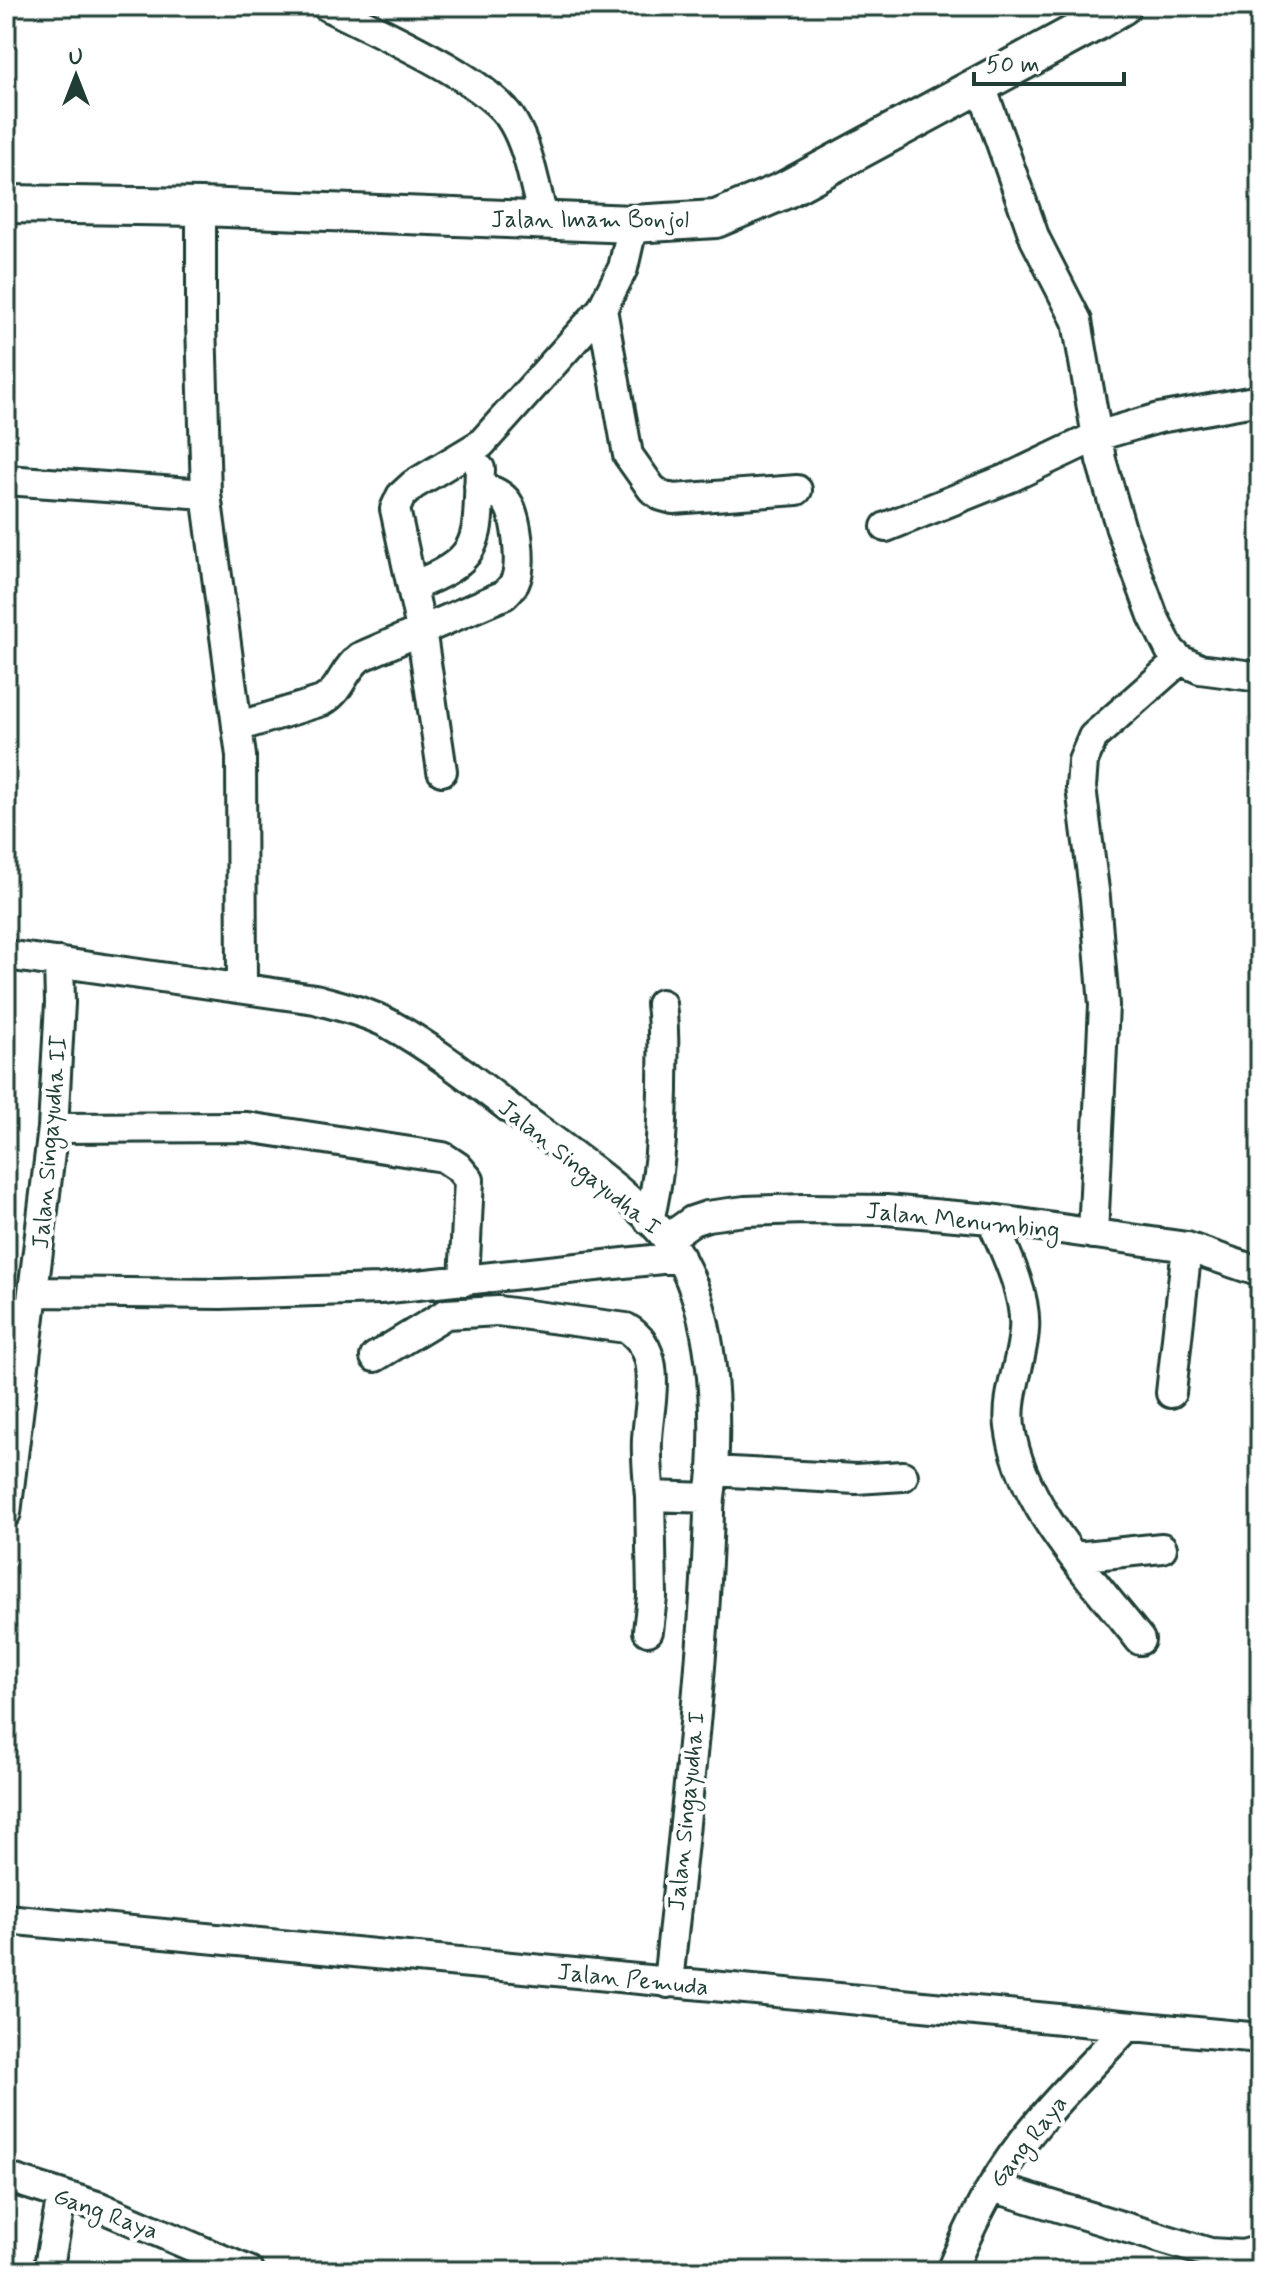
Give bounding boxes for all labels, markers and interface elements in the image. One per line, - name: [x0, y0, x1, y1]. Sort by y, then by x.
- north arrow: [36, 36, 116, 116]
- scale bar: [974, 36, 1124, 86]
- text: U: [69, 44, 83, 72]
- text: 50 m: [986, 50, 1040, 81]
- street label: Jalan Imam Bonjol: [491, 205, 689, 236]
- street label: Jalan Singayudha II: [26, 1034, 77, 1250]
- street label: Jalan Singayudha I: [490, 1093, 667, 1245]
- street label: Jalan Menumbing: [864, 1196, 1061, 1249]
- street label: Jalan Singayudha I: [662, 1710, 715, 1913]
- street label: Jalan Pemuda: [556, 1957, 710, 2004]
- street label: Gang Raya: [983, 2089, 1077, 2196]
- street label: Gang Raya: [48, 2181, 162, 2250]

